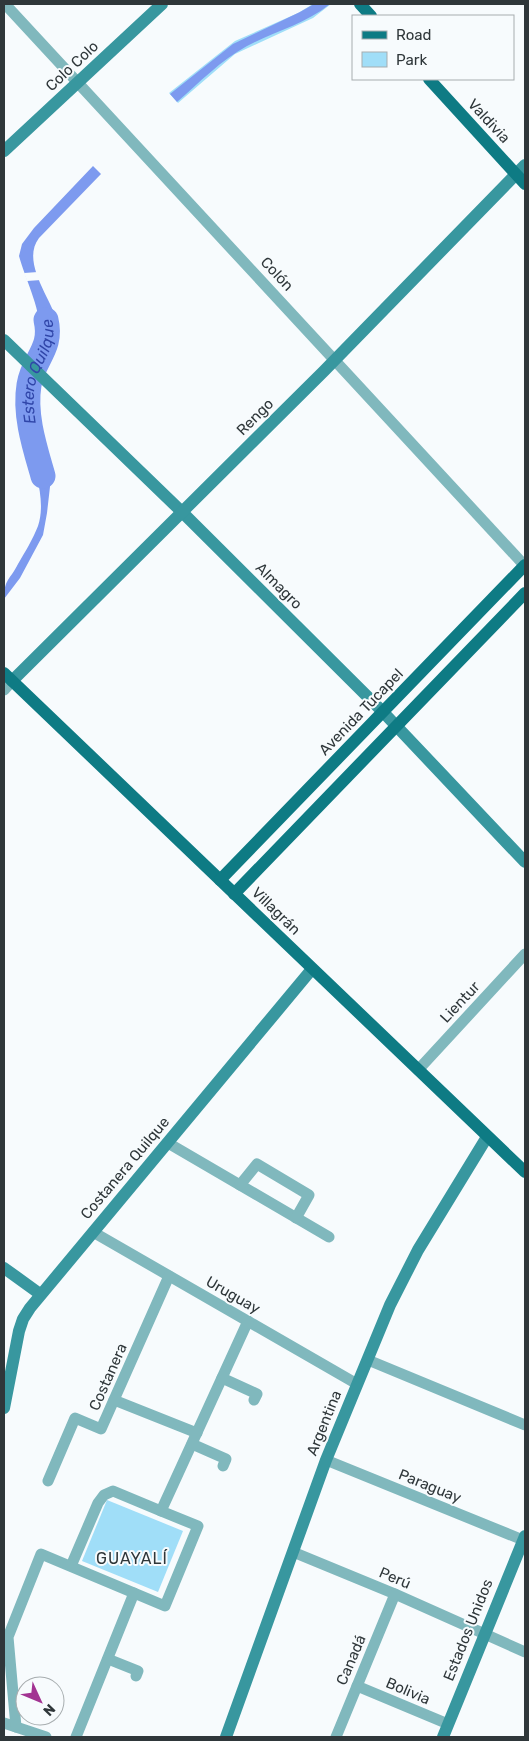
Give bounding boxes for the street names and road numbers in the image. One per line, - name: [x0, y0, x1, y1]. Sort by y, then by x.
- street label: Colo Colo: [42, 37, 102, 95]
- street label: Valdivia: [464, 95, 514, 147]
- street label: Colón: [257, 253, 297, 295]
- street label: Rengo: [233, 395, 277, 439]
- street label: Almagro: [252, 559, 306, 613]
- street label: Avenida Tucapel: [315, 665, 407, 759]
- street label: Villagrán: [248, 883, 304, 939]
- street label: Lientur: [436, 977, 484, 1026]
- street label: Costanera Quilque: [77, 1113, 173, 1223]
- street label: Uruguay: [203, 1272, 263, 1318]
- street label: Costanera: [85, 1341, 131, 1413]
- street label: Argentina: [303, 1388, 345, 1458]
- street label: Paraguay: [396, 1465, 464, 1507]
- street label: Perú: [376, 1563, 414, 1593]
- street label: Estados Unidos: [439, 1576, 497, 1684]
- street label: Canadá: [332, 1632, 370, 1688]
- street label: Bolivia: [383, 1674, 433, 1708]

